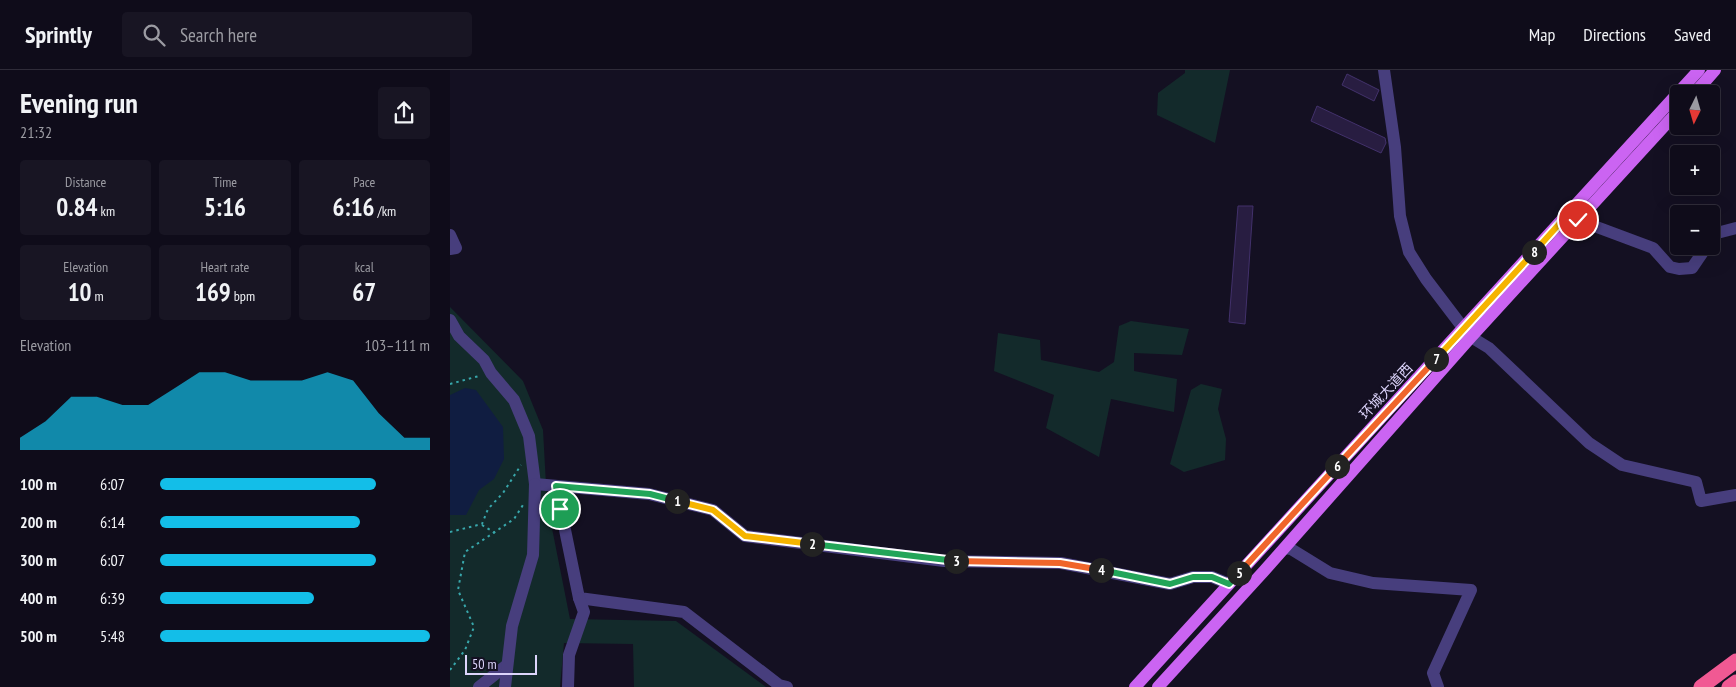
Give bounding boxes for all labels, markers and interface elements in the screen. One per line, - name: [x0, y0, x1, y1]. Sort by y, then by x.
- search box: [122, 12, 472, 57]
- text: Sprintly: [25, 19, 92, 50]
- icon: search: [140, 21, 168, 49]
- text: Search here: [180, 23, 257, 47]
- text: Map: [1529, 23, 1555, 46]
- text: Directions: [1583, 23, 1646, 46]
- text: Saved: [1674, 23, 1711, 46]
- text: Evening run: [20, 84, 138, 121]
- north arrow: [1670, 85, 1720, 135]
- map controls: [1670, 85, 1720, 255]
- button: share: [378, 87, 430, 139]
- text: 21:32: [20, 122, 52, 142]
- button: +: [1670, 145, 1720, 195]
- text: Distance: [65, 173, 106, 191]
- text: Time: [213, 173, 237, 191]
- text: Pace: [353, 173, 375, 191]
- text: 0.84: [56, 191, 97, 223]
- text: 5:16: [204, 191, 246, 223]
- text: 6:16: [332, 191, 375, 223]
- pin: [1557, 199, 1599, 241]
- text: km: [97, 202, 115, 220]
- text: /km: [375, 202, 396, 220]
- button: −: [1670, 205, 1720, 255]
- icon: check: [1564, 206, 1592, 234]
- pin: 8: [1522, 240, 1546, 264]
- text: 8: [1531, 243, 1538, 261]
- text: Elevation: [63, 258, 108, 276]
- text: Heart rate: [201, 258, 249, 276]
- text: kcal: [355, 258, 374, 276]
- text: 10: [68, 276, 92, 308]
- text: 169: [195, 276, 231, 308]
- text: 67: [352, 276, 376, 308]
- text: m: [92, 287, 104, 305]
- text: bpm: [231, 287, 255, 305]
- text: Elevation: [20, 335, 71, 355]
- text: 103–111 m: [365, 335, 430, 355]
- pin: 7: [1424, 346, 1448, 372]
- text: 7: [1433, 350, 1440, 368]
- street label: 环城大道西: [1356, 359, 1416, 423]
- pin: 6: [1324, 454, 1350, 478]
- text: 6: [1334, 457, 1341, 475]
- text: 100 m: [20, 474, 57, 494]
- text: 6:07: [100, 474, 125, 494]
- pin: [539, 488, 581, 530]
- pin: 1: [664, 488, 690, 514]
- text: 1: [674, 492, 681, 510]
- icon: arrive: [546, 495, 574, 523]
- text: 200 m: [20, 512, 57, 532]
- text: 6:14: [100, 512, 125, 532]
- pin: 2: [800, 532, 824, 556]
- text: 2: [809, 535, 816, 553]
- pin: 3: [944, 548, 968, 574]
- text: 300 m: [20, 550, 57, 570]
- text: 6:07: [100, 550, 125, 570]
- text: 3: [953, 552, 960, 570]
- pin: 4: [1088, 558, 1114, 582]
- pin: 5: [1226, 560, 1252, 586]
- text: 4: [1098, 561, 1105, 579]
- text: 5: [1236, 564, 1243, 582]
- text: 400 m: [20, 588, 57, 608]
- text: 6:39: [100, 588, 125, 608]
- text: 500 m: [20, 626, 57, 646]
- text: 5:48: [100, 626, 125, 646]
- scale bar: [465, 652, 538, 675]
- text: 50 m: [472, 655, 497, 673]

